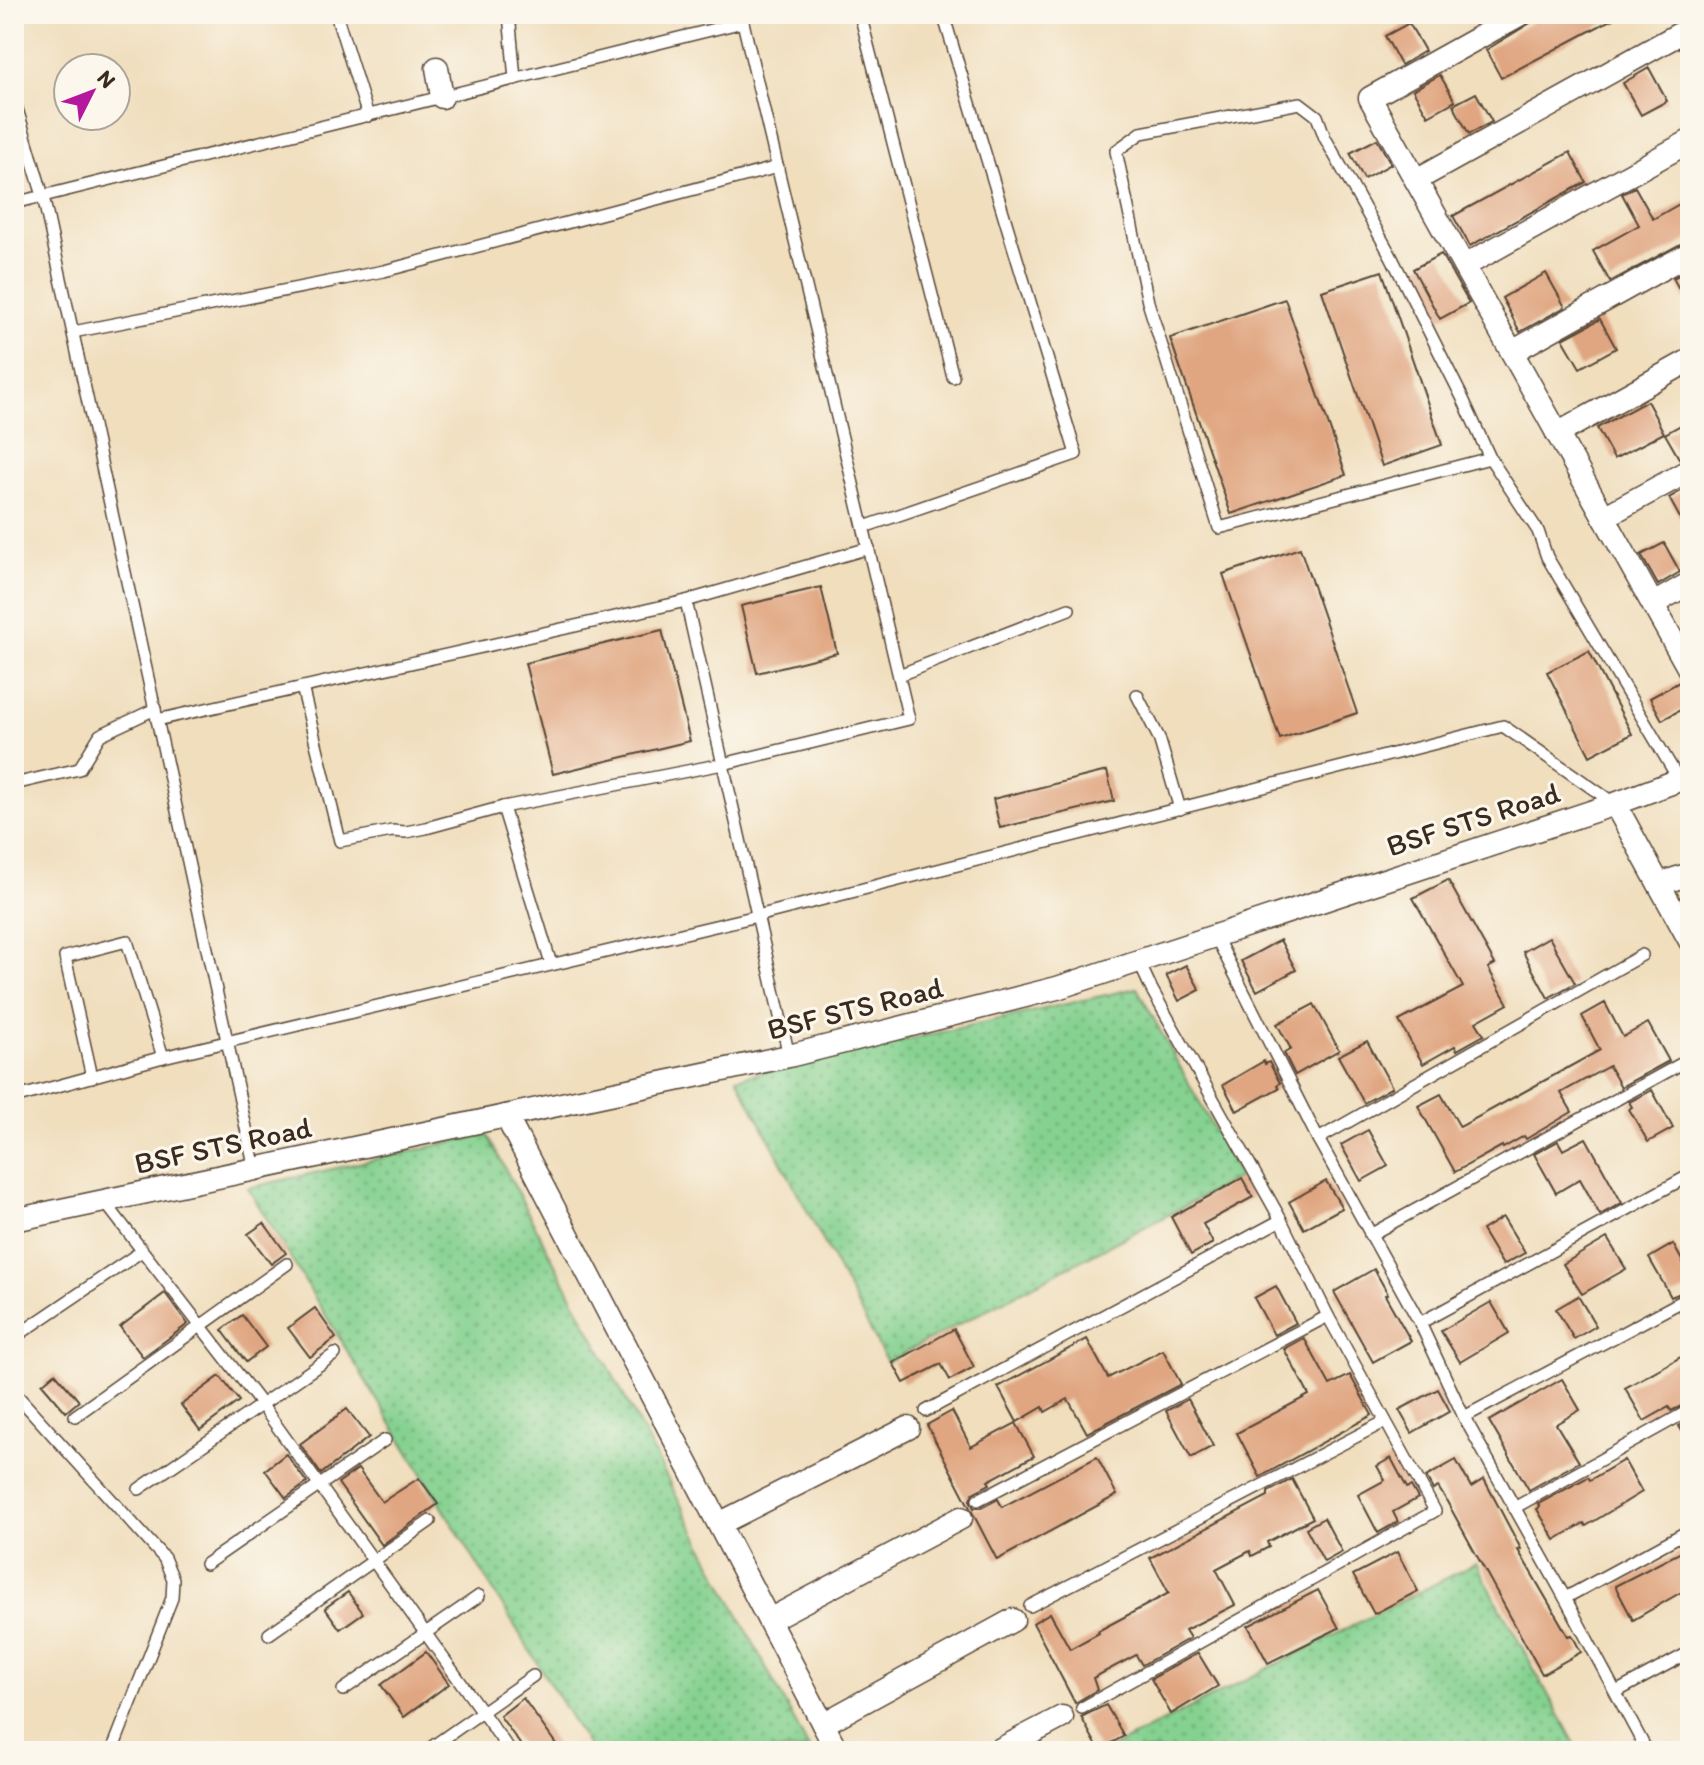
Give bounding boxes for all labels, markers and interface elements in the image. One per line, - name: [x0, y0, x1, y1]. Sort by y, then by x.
- north arrow: [52, 52, 132, 132]
- text: N: [91, 64, 121, 94]
- street label: BSF STS Road: [1382, 773, 1565, 864]
- street label: BSF STS Road: [763, 968, 947, 1048]
- street label: BSF STS Road: [131, 1108, 315, 1182]

